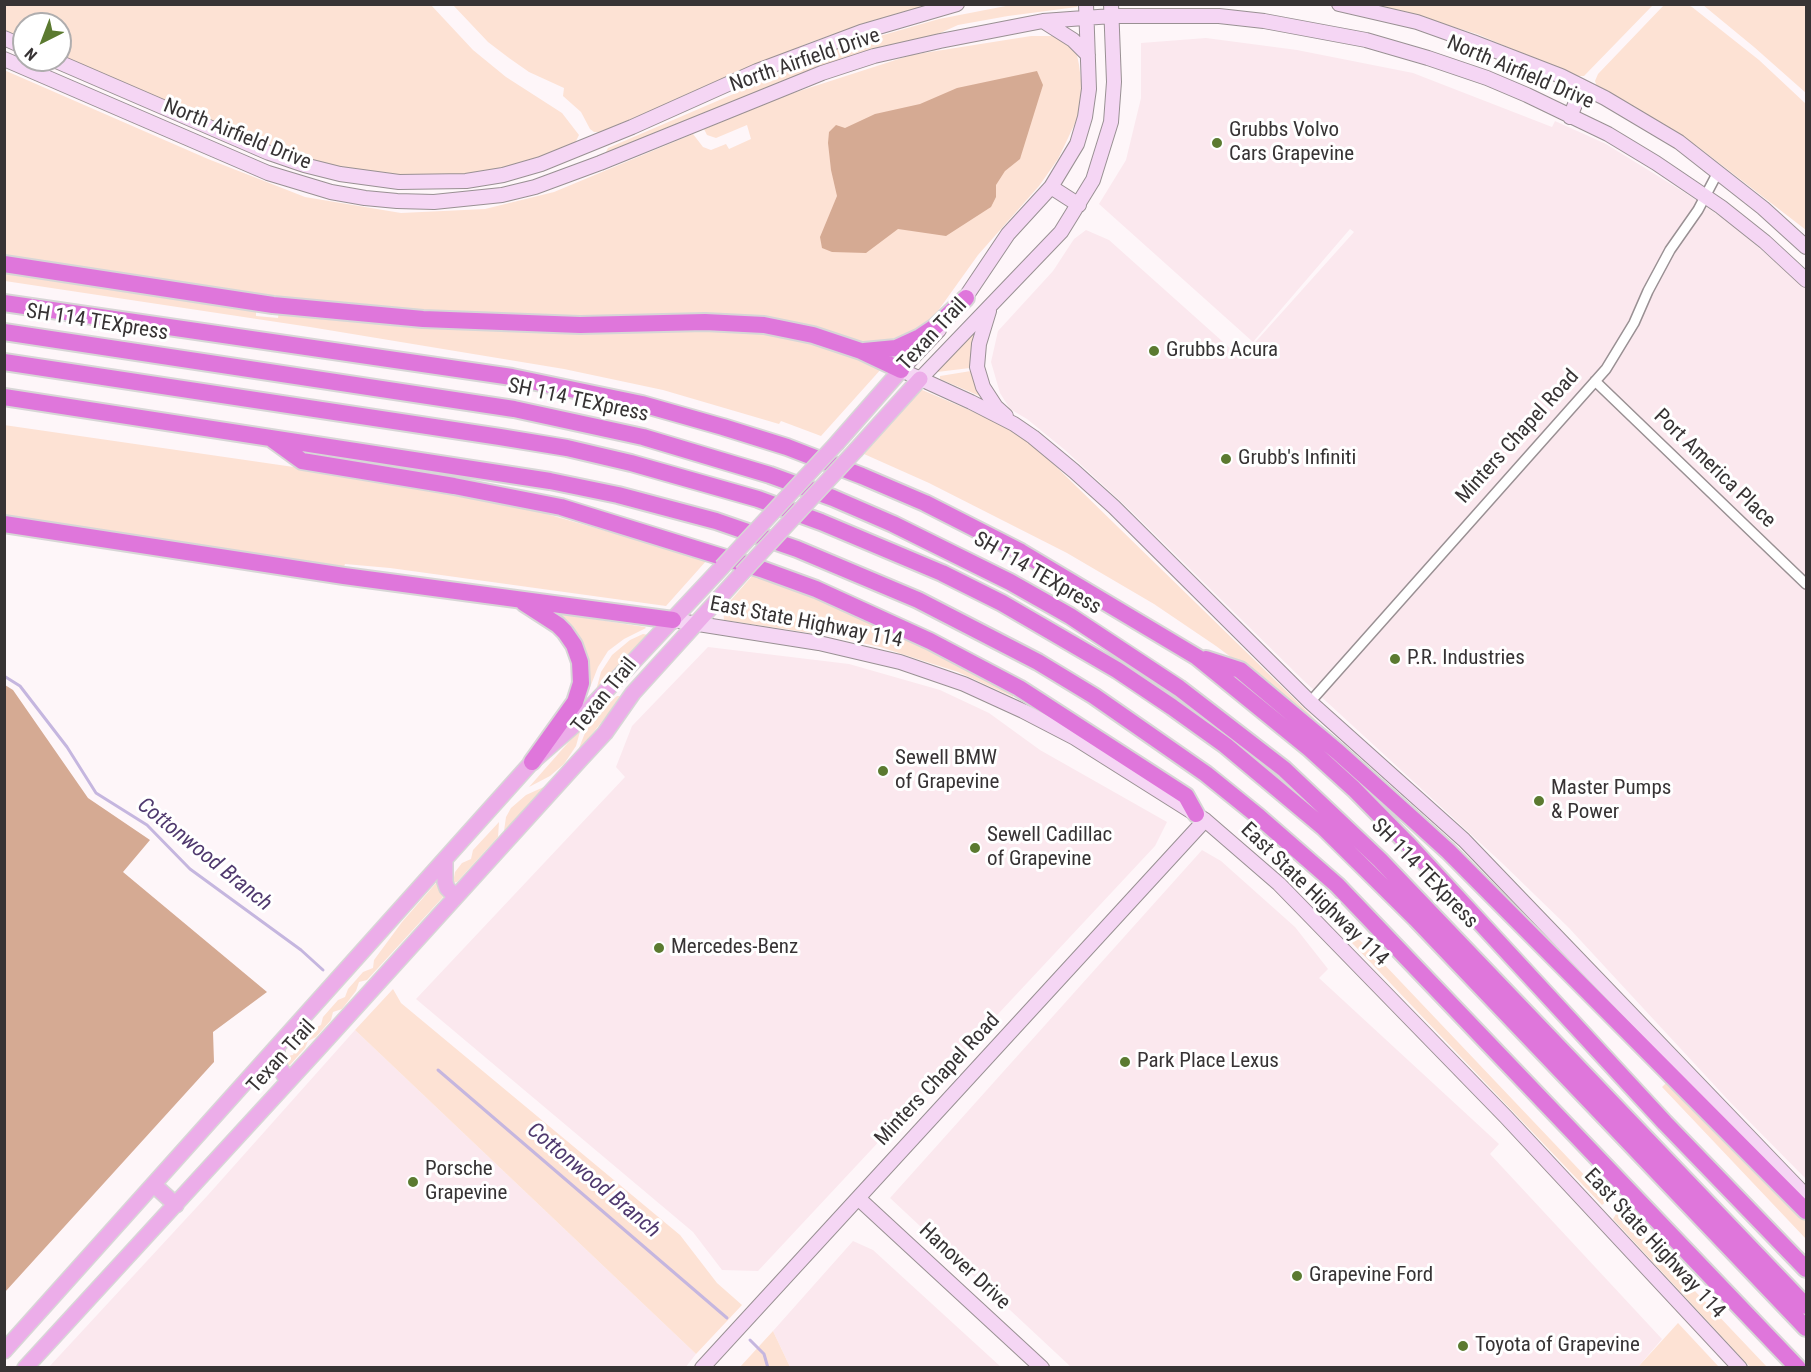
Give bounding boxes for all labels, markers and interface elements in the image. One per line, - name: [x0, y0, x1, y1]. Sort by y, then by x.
- north arrow: [12, 12, 72, 72]
- street label: North Airfield Drive: [727, 24, 883, 98]
- street label: North Airfield Drive: [1443, 31, 1597, 115]
- text: N: [21, 44, 41, 65]
- street label: North Airfield Drive: [159, 94, 315, 176]
- place label: Grubbs Volvo Cars Grapevine: [1229, 118, 1354, 168]
- marker: Grubbs Volvo Cars Grapevine: [1210, 136, 1224, 150]
- street label: Texan Trail: [893, 294, 973, 376]
- street label: SH 114 TEXpress: [24, 299, 170, 347]
- place label: Grubbs Acura: [1166, 338, 1278, 364]
- marker: Grubbs Acura: [1147, 344, 1161, 358]
- street label: Minters Chapel Road: [1451, 365, 1585, 509]
- street label: SH 114 TEXpress: [505, 374, 651, 428]
- street label: Port America Place: [1648, 404, 1780, 534]
- place label: Grubb's Infiniti: [1238, 446, 1356, 472]
- marker: Grubb's Infiniti: [1219, 452, 1233, 466]
- street label: SH 114 TEXpress: [969, 527, 1105, 621]
- street label: East State Highway 114: [708, 592, 904, 654]
- place label: P.R. Industries: [1407, 646, 1525, 672]
- marker: P.R. Industries: [1388, 652, 1402, 666]
- street label: Texan Trail: [567, 653, 643, 739]
- place label: Sewell BMW of Grapevine: [895, 746, 999, 796]
- marker: Sewell BMW of Grapevine: [876, 764, 890, 778]
- place label: Master Pumps & Power: [1551, 776, 1671, 826]
- water label: Cottonwood Branch: [131, 793, 277, 917]
- marker: Master Pumps & Power: [1532, 794, 1546, 808]
- street label: SH 114 TEXpress: [1365, 814, 1483, 934]
- street label: East State Highway 114: [1235, 818, 1393, 972]
- place label: Sewell Cadillac of Grapevine: [987, 823, 1112, 873]
- marker: Sewell Cadillac of Grapevine: [968, 841, 982, 855]
- place label: Mercedes-Benz: [671, 935, 798, 961]
- marker: Mercedes-Benz: [652, 941, 666, 955]
- street label: Minters Chapel Road: [870, 1009, 1006, 1151]
- street label: Texan Trail: [243, 1015, 321, 1099]
- place label: Park Place Lexus: [1137, 1049, 1279, 1075]
- marker: Park Place Lexus: [1118, 1055, 1132, 1069]
- water label: Cottonwood Branch: [521, 1118, 665, 1244]
- place label: Porsche Grapevine: [425, 1157, 507, 1207]
- street label: East State Highway 114: [1578, 1164, 1730, 1324]
- marker: Porsche Grapevine: [406, 1175, 420, 1189]
- street label: Hanover Drive: [913, 1218, 1015, 1316]
- place label: Grapevine Ford: [1309, 1263, 1433, 1289]
- marker: Grapevine Ford: [1290, 1269, 1304, 1283]
- place label: Toyota of Grapevine: [1475, 1333, 1640, 1359]
- marker: Toyota of Grapevine: [1456, 1339, 1470, 1353]

